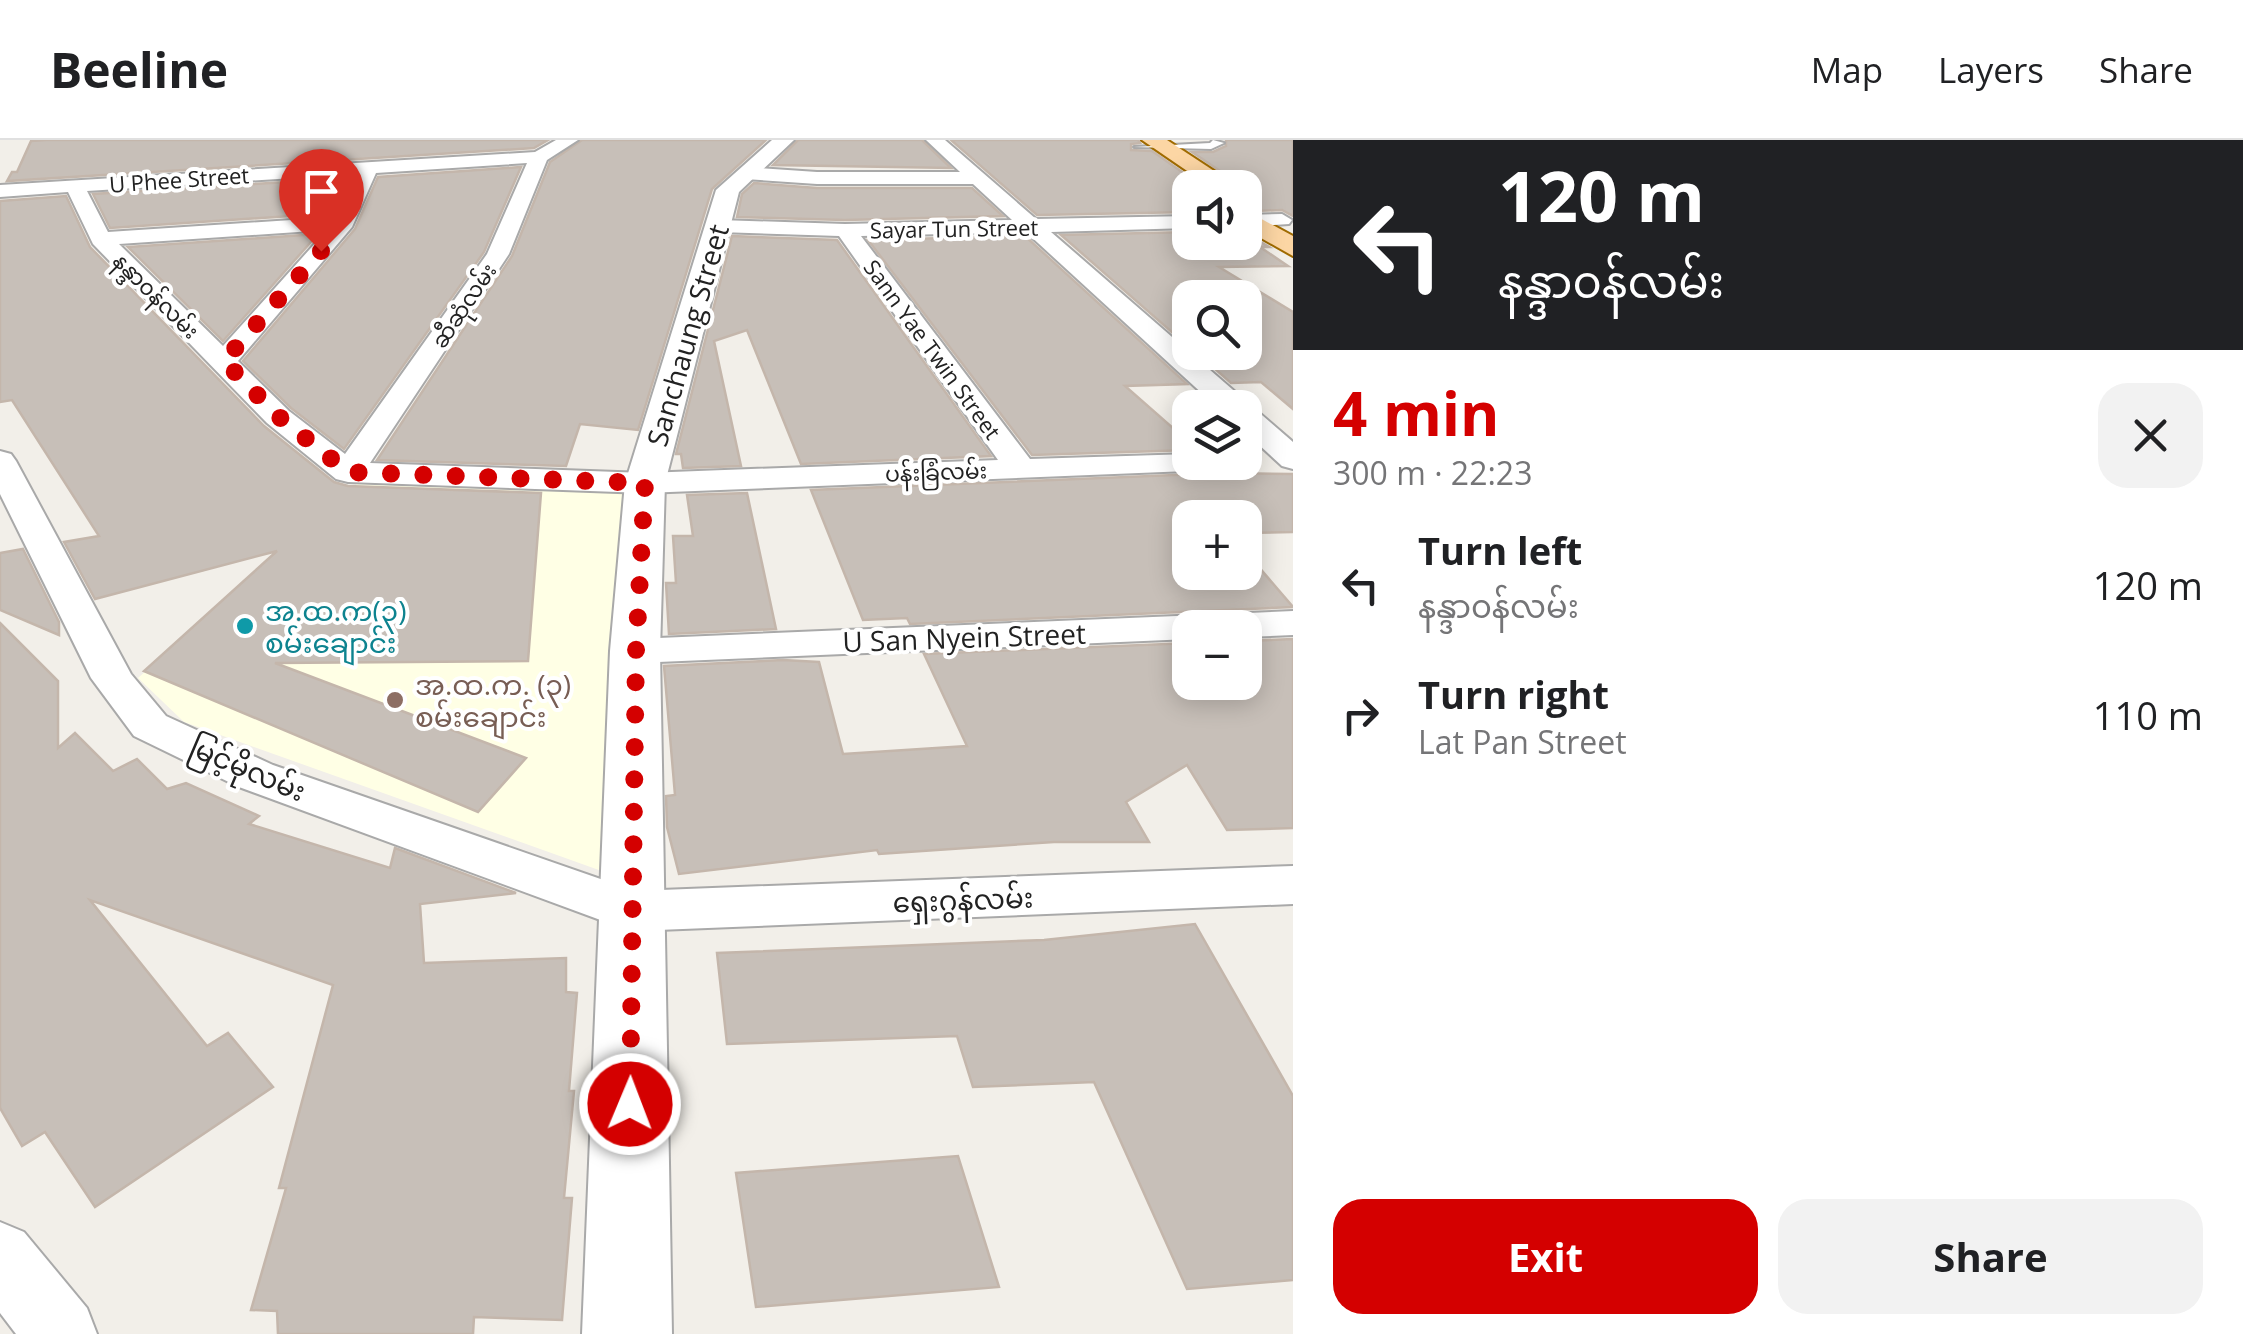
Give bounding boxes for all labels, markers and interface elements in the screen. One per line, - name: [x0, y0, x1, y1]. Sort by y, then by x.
- text: Beeline: [50, 37, 228, 102]
- text: Map: [1811, 46, 1883, 93]
- text: Layers: [1938, 46, 2044, 93]
- text: Share: [2099, 46, 2193, 93]
- text: 120 m: [1498, 147, 1705, 243]
- pin: [279, 149, 364, 252]
- street label: U Phee Street: [108, 159, 250, 199]
- icon: arrive: [294, 164, 349, 219]
- map controls: [1172, 170, 1262, 700]
- button: sound: [1172, 170, 1262, 260]
- icon: left: [1333, 180, 1463, 310]
- street label: Sayar Tun Street: [869, 212, 1039, 244]
- street label: Sanchaung Street: [637, 220, 737, 450]
- street label: နန္ဒာ၀န်လမ်း: [104, 245, 207, 348]
- text: နန္ဒာ၀န်လမ်း: [1498, 250, 1724, 311]
- street label: Sann Yae Twin Street: [858, 253, 1008, 445]
- street label: ဆီဆုံလမ်း: [423, 256, 506, 356]
- button: search: [1172, 280, 1262, 370]
- text: 4 min: [1333, 372, 1500, 454]
- button: close: [2098, 383, 2203, 488]
- button: layers: [1172, 390, 1262, 480]
- text: 300 m · 22:23: [1333, 451, 1532, 494]
- street label: ပန်းခြံလမ်း: [884, 454, 988, 492]
- button: +: [1172, 500, 1262, 590]
- text: Turn left: [1418, 524, 1582, 576]
- icon: left: [1333, 558, 1388, 613]
- text: 120 m: [2093, 559, 2203, 611]
- text: နန္ဒာ၀န်လမ်း: [1418, 584, 1579, 627]
- place label: အ.ထ.က(၃) စမ်းချောင်း: [265, 591, 406, 666]
- button: −: [1172, 610, 1262, 700]
- street label: U San Nyein Street: [842, 614, 1086, 660]
- marker: အ.ထ.က(၃) စမ်းချောင်း: [234, 615, 256, 637]
- place label: အ.ထ.က. (၃) စမ်းချောင်း: [415, 665, 571, 740]
- text: Turn right: [1418, 668, 1609, 720]
- icon: right: [1333, 688, 1388, 743]
- marker: အ.ထ.က. (၃) စမ်းချောင်း: [384, 689, 406, 711]
- text: 110 m: [2093, 689, 2203, 741]
- text: Lat Pan Street: [1418, 720, 1627, 763]
- street label: မြင့်မိုလမ်း: [182, 727, 312, 814]
- street label: ရှေးဂွန်လမ်း: [892, 878, 1034, 925]
- position arrow: [578, 1052, 682, 1156]
- button: Exit: [1333, 1199, 1758, 1314]
- button: Share: [1778, 1199, 2203, 1314]

